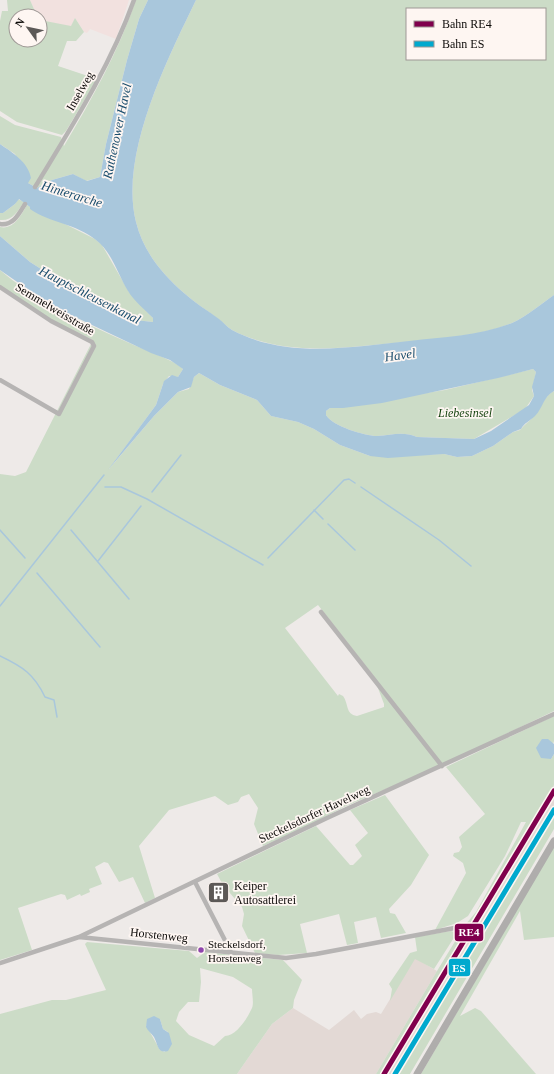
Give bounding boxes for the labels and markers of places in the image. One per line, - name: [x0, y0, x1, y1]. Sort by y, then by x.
- place label: Keiper Autosattlerei: [234, 879, 297, 907]
- building icon: Keiper Autosattlerei: [205, 880, 231, 906]
- place label: Steckelsdorf, Horstenweg: [208, 938, 266, 964]
- marker: Steckelsdorf, Horstenweg: [196, 945, 206, 955]

